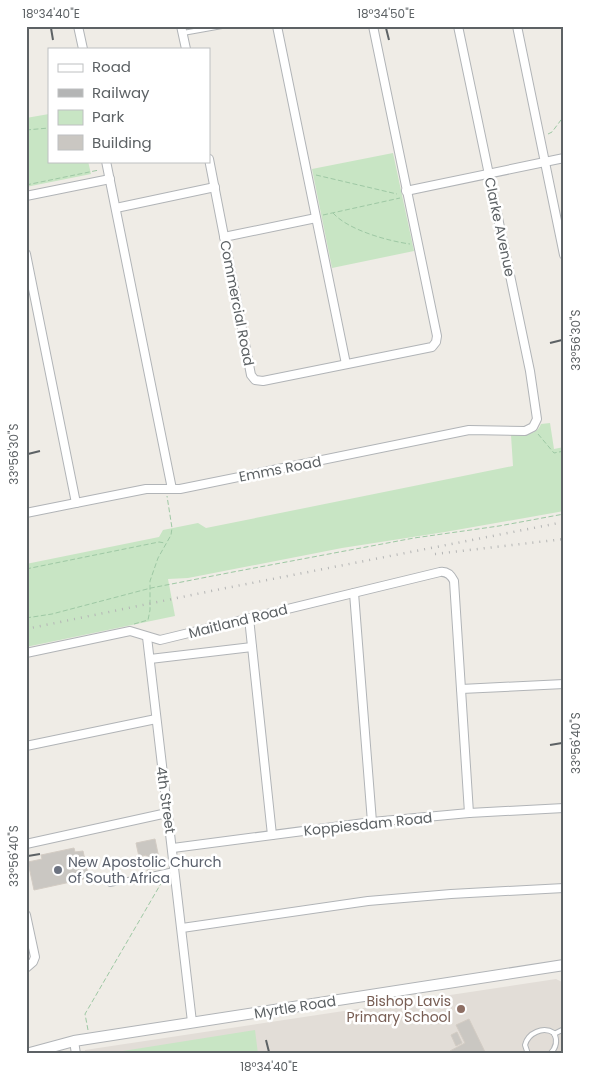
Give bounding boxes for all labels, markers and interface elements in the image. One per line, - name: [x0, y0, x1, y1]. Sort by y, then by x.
- text: 18°34'40"E: [22, 5, 80, 22]
- text: 18°34'50"E: [357, 5, 415, 22]
- legend: [48, 48, 210, 162]
- text: Road: [92, 56, 131, 77]
- text: Railway: [92, 82, 150, 103]
- text: Park: [92, 106, 124, 127]
- text: Building: [92, 132, 152, 153]
- street label: Clarke Avenue: [480, 175, 520, 279]
- street label: Commercial Road: [215, 239, 259, 367]
- text: 33°56'30"S: [567, 309, 584, 371]
- text: 33°56'30"S: [5, 423, 22, 485]
- street label: Emms Road: [237, 451, 323, 487]
- street label: Maitland Road: [186, 599, 290, 643]
- text: 33°56'40"S: [567, 712, 584, 774]
- street label: 4th Street: [151, 765, 181, 835]
- street label: Koppiesdam Road: [303, 807, 433, 841]
- text: 33°56'40"S: [5, 825, 22, 887]
- place label: New Apostolic Church of South Africa: [68, 852, 222, 888]
- marker: New Apostolic Church of South Africa: [52, 864, 64, 876]
- street label: Myrtle Road: [253, 991, 337, 1023]
- place label: Bishop Lavis Primary School: [346, 991, 451, 1027]
- marker: Bishop Lavis Primary School: [455, 1003, 467, 1015]
- text: 18°34'40"E: [240, 1058, 298, 1075]

